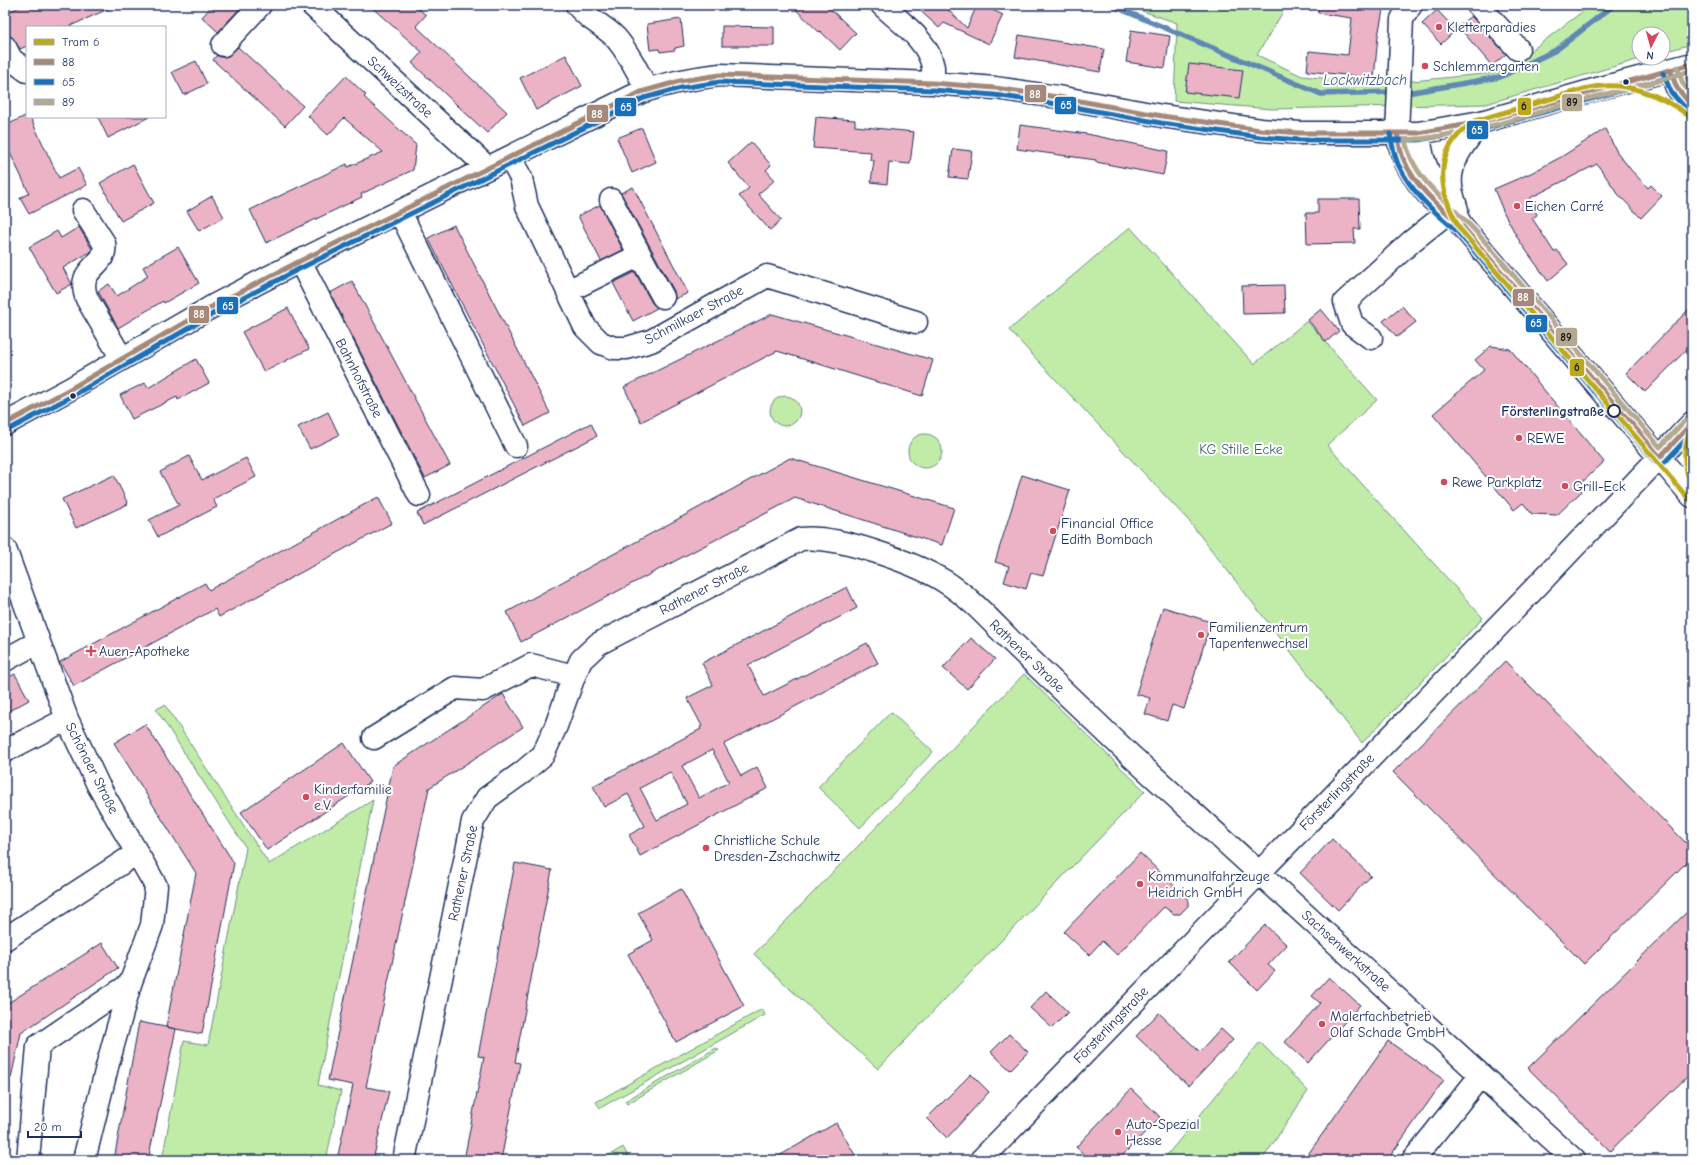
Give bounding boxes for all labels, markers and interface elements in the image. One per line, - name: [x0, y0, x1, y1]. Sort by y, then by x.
- place label: Kletterparadies: [1447, 19, 1536, 36]
- marker: Kletterparadies: [1434, 22, 1444, 32]
- legend: [26, 26, 166, 118]
- north arrow: [1631, 26, 1671, 66]
- text: Tram 6: [62, 35, 99, 49]
- text: N: [1646, 49, 1654, 62]
- street label: Schweizstraße: [364, 52, 436, 122]
- text: 88: [62, 55, 74, 69]
- place label: Schlemmergarten: [1433, 58, 1539, 75]
- marker: Schlemmergarten: [1420, 61, 1430, 71]
- water label: Lockwitzbach: [1323, 71, 1407, 89]
- text: 65: [62, 75, 75, 89]
- unlabelled marker: [1621, 77, 1631, 87]
- line badge: 88: [1024, 84, 1047, 103]
- text: 88: [1029, 88, 1041, 101]
- line badge: 89: [1561, 93, 1583, 112]
- text: 89: [62, 95, 75, 109]
- line badge: 65: [1054, 96, 1077, 115]
- text: 89: [1566, 96, 1578, 109]
- line badge: 65: [614, 97, 637, 117]
- line badge: 6: [1517, 97, 1532, 116]
- text: 65: [1060, 99, 1072, 112]
- text: 6: [1521, 100, 1527, 113]
- text: 65: [620, 101, 632, 114]
- line badge: 88: [586, 104, 609, 123]
- text: 88: [591, 108, 603, 121]
- line badge: 65: [1466, 120, 1489, 140]
- text: 65: [1471, 124, 1483, 137]
- place label: Eichen Carré: [1525, 198, 1604, 215]
- marker: Eichen Carré: [1512, 201, 1522, 211]
- street label: Schmilkaer Straße: [642, 282, 746, 348]
- line badge: 88: [1512, 288, 1535, 307]
- text: 88: [1517, 291, 1529, 304]
- line badge: 65: [216, 296, 239, 315]
- text: 65: [222, 300, 234, 313]
- line badge: 88: [188, 305, 210, 324]
- text: 88: [193, 308, 205, 321]
- line badge: 65: [1525, 314, 1548, 333]
- text: 65: [1530, 317, 1542, 330]
- line badge: 89: [1555, 327, 1578, 347]
- text: 89: [1560, 331, 1572, 344]
- street label: Bahnhofstraße: [332, 336, 386, 420]
- line badge: 6: [1569, 358, 1585, 377]
- text: 6: [1574, 361, 1580, 374]
- unlabelled marker: [68, 391, 78, 401]
- place label: Försterlingstraße: [1501, 403, 1604, 420]
- marker: Försterlingstraße: [1607, 404, 1621, 418]
- place label: REWE: [1527, 430, 1564, 447]
- marker: REWE: [1514, 433, 1524, 443]
- park label: KG Stille Ecke: [1199, 441, 1283, 458]
- place label: Rewe Parkplatz: [1452, 474, 1542, 491]
- marker: Rewe Parkplatz: [1439, 477, 1449, 487]
- place label: Grill-Eck: [1573, 478, 1626, 495]
- marker: Grill-Eck: [1560, 481, 1570, 491]
- place label: Financial Office Edith Bombach: [1061, 515, 1154, 548]
- marker: Financial Office Edith Bombach: [1048, 526, 1058, 536]
- street label: Rathener Straße: [657, 559, 751, 619]
- street label: Rathener Straße: [986, 616, 1068, 696]
- place label: Familienzentrum Tapentenwechsel: [1209, 619, 1308, 652]
- marker: Familienzentrum Tapentenwechsel: [1196, 630, 1206, 640]
- place label: Auen-Apotheke: [99, 643, 190, 660]
- marker: Auen-Apotheke: [86, 646, 96, 656]
- street label: Schönaer Straße: [62, 719, 122, 817]
- street label: Försterlingstraße: [1296, 750, 1378, 834]
- place label: Kinderfamilie e.V.: [314, 781, 392, 814]
- marker: Kinderfamilie e.V.: [301, 792, 311, 802]
- street label: Rathener Straße: [445, 824, 481, 922]
- place label: Christliche Schule Dresden-Zschachwitz: [714, 832, 840, 865]
- marker: Christliche Schule Dresden-Zschachwitz: [701, 843, 711, 853]
- place label: Kommunalfahrzeuge Heidrich GmbH: [1148, 868, 1270, 901]
- marker: Kommunalfahrzeuge Heidrich GmbH: [1135, 879, 1145, 889]
- street label: Sachsenwerkstraße: [1298, 907, 1394, 995]
- street label: Försterlingstraße: [1070, 983, 1152, 1067]
- place label: Malerfachbetrieb Olaf Schade GmbH: [1330, 1008, 1445, 1041]
- marker: Malerfachbetrieb Olaf Schade GmbH: [1317, 1019, 1327, 1029]
- scale bar: [28, 1113, 81, 1139]
- place label: Auto-Spezial Hesse: [1126, 1116, 1200, 1149]
- text: 20 m: [34, 1120, 62, 1134]
- marker: Auto-Spezial Hesse: [1113, 1127, 1123, 1137]

